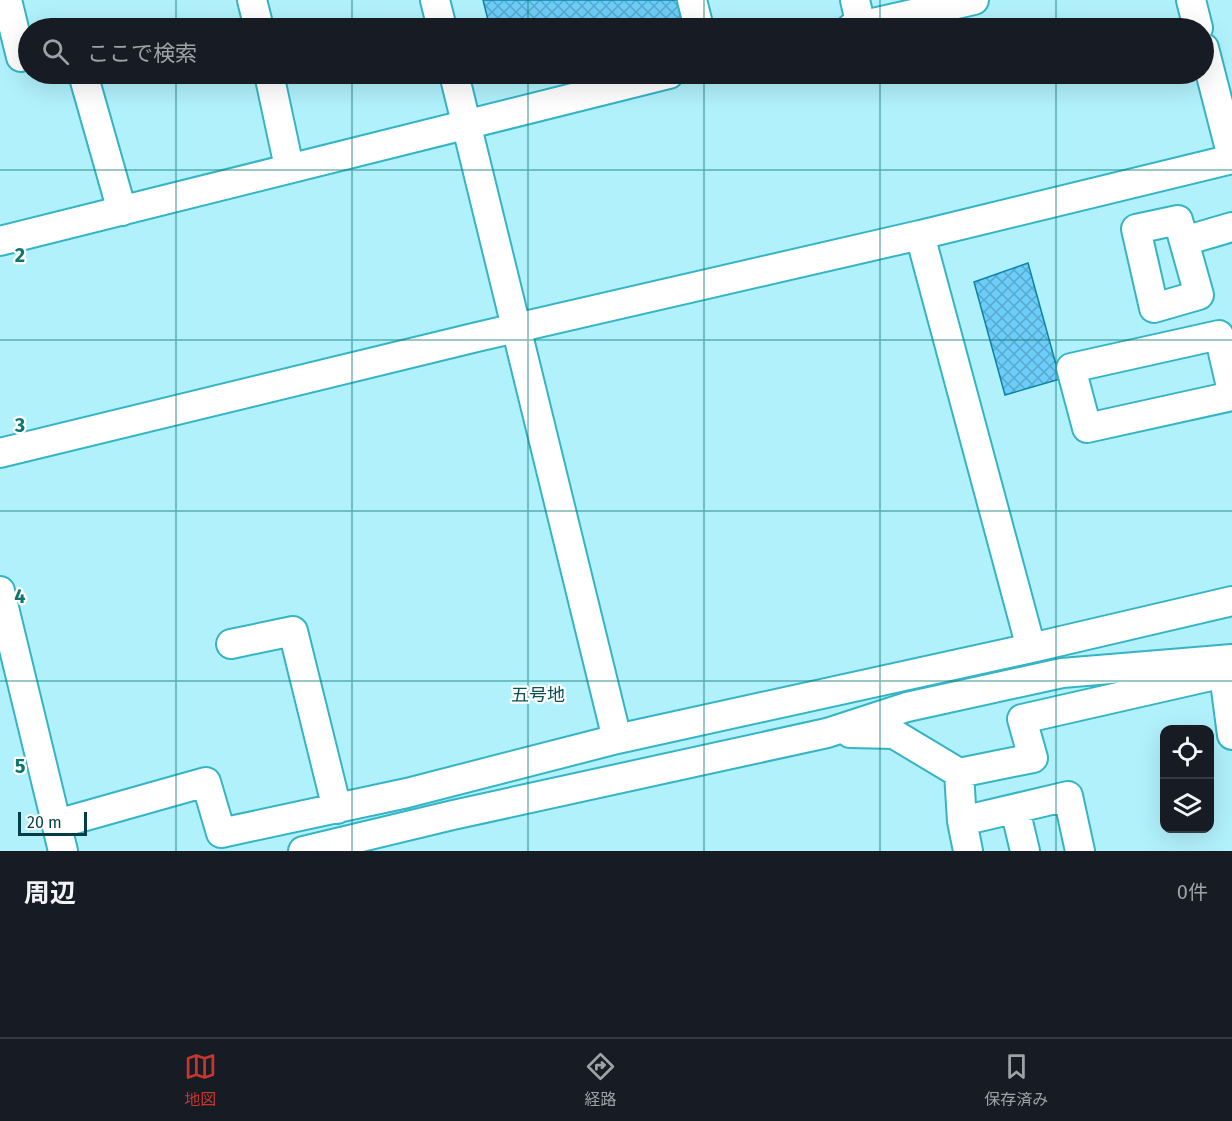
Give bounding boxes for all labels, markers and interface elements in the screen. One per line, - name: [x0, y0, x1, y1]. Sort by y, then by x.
- search box: [18, 18, 1214, 84]
- icon: search: [39, 35, 72, 68]
- text: ここで検索: [87, 40, 197, 67]
- text: 2: [15, 243, 25, 267]
- text: 3: [14, 413, 25, 437]
- text: 4: [14, 584, 26, 608]
- district label: 五号地: [511, 684, 565, 706]
- map controls: [1160, 725, 1214, 833]
- button: locate: [1160, 725, 1214, 779]
- text: 5: [15, 754, 26, 778]
- button: layers: [1160, 779, 1214, 833]
- scale bar: [18, 809, 87, 836]
- text: 20 m: [27, 813, 62, 832]
- text: 周辺: [24, 878, 76, 909]
- text: 0件: [1177, 880, 1208, 904]
- tab: 地図: [184, 1050, 217, 1110]
- tab: 経路: [584, 1050, 617, 1110]
- tab: 保存済み: [984, 1050, 1048, 1110]

